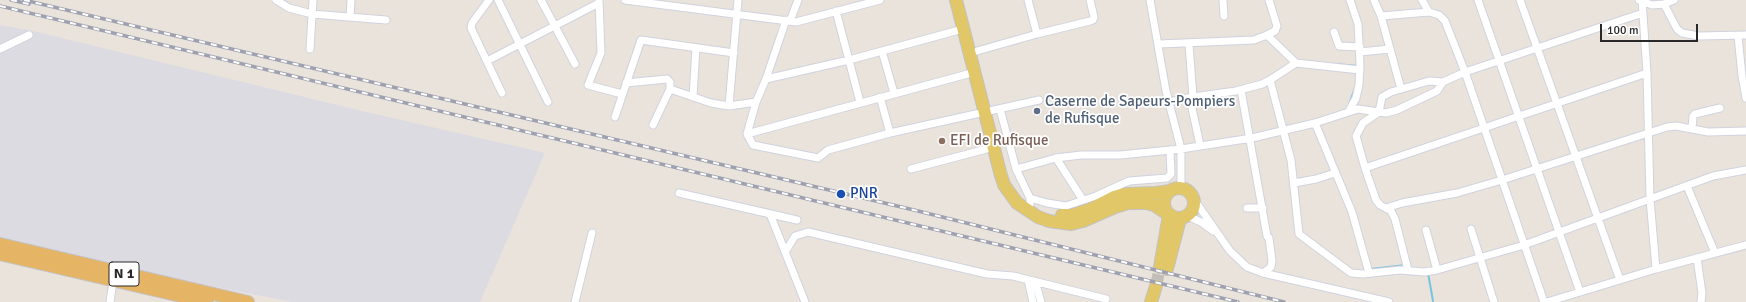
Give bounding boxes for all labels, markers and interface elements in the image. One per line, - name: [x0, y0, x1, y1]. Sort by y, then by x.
- scale bar: [1602, 16, 1700, 42]
- text: 100 m: [1607, 23, 1639, 38]
- place label: Caserne de Sapeurs-Pompiers de Rufisque: [1045, 93, 1235, 128]
- marker: Caserne de Sapeurs-Pompiers de Rufisque: [1032, 106, 1042, 116]
- place label: EFI de Rufisque: [950, 132, 1049, 150]
- marker: EFI de Rufisque: [937, 136, 947, 146]
- place label: PNR: [850, 185, 878, 203]
- marker: PNR: [835, 188, 847, 200]
- road number: N 1: [109, 262, 139, 286]

